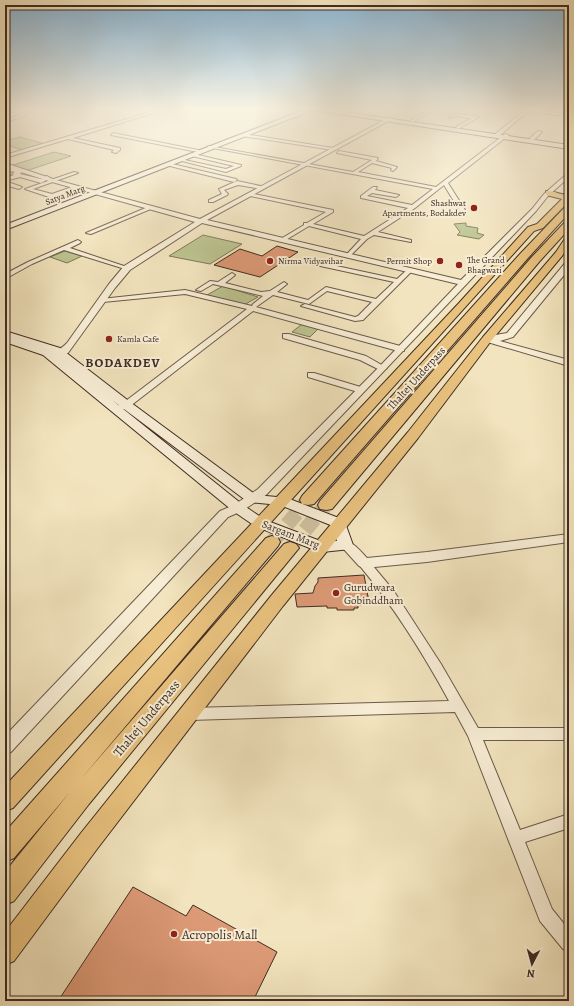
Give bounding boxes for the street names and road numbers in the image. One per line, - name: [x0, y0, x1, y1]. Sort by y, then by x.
- street label: Satya Marg: [44, 182, 87, 208]
- street label: Thaltej Underpass: [384, 343, 449, 413]
- street label: Sargam Marg: [260, 517, 322, 553]
- street label: Thaltej Underpass: [109, 677, 183, 760]

